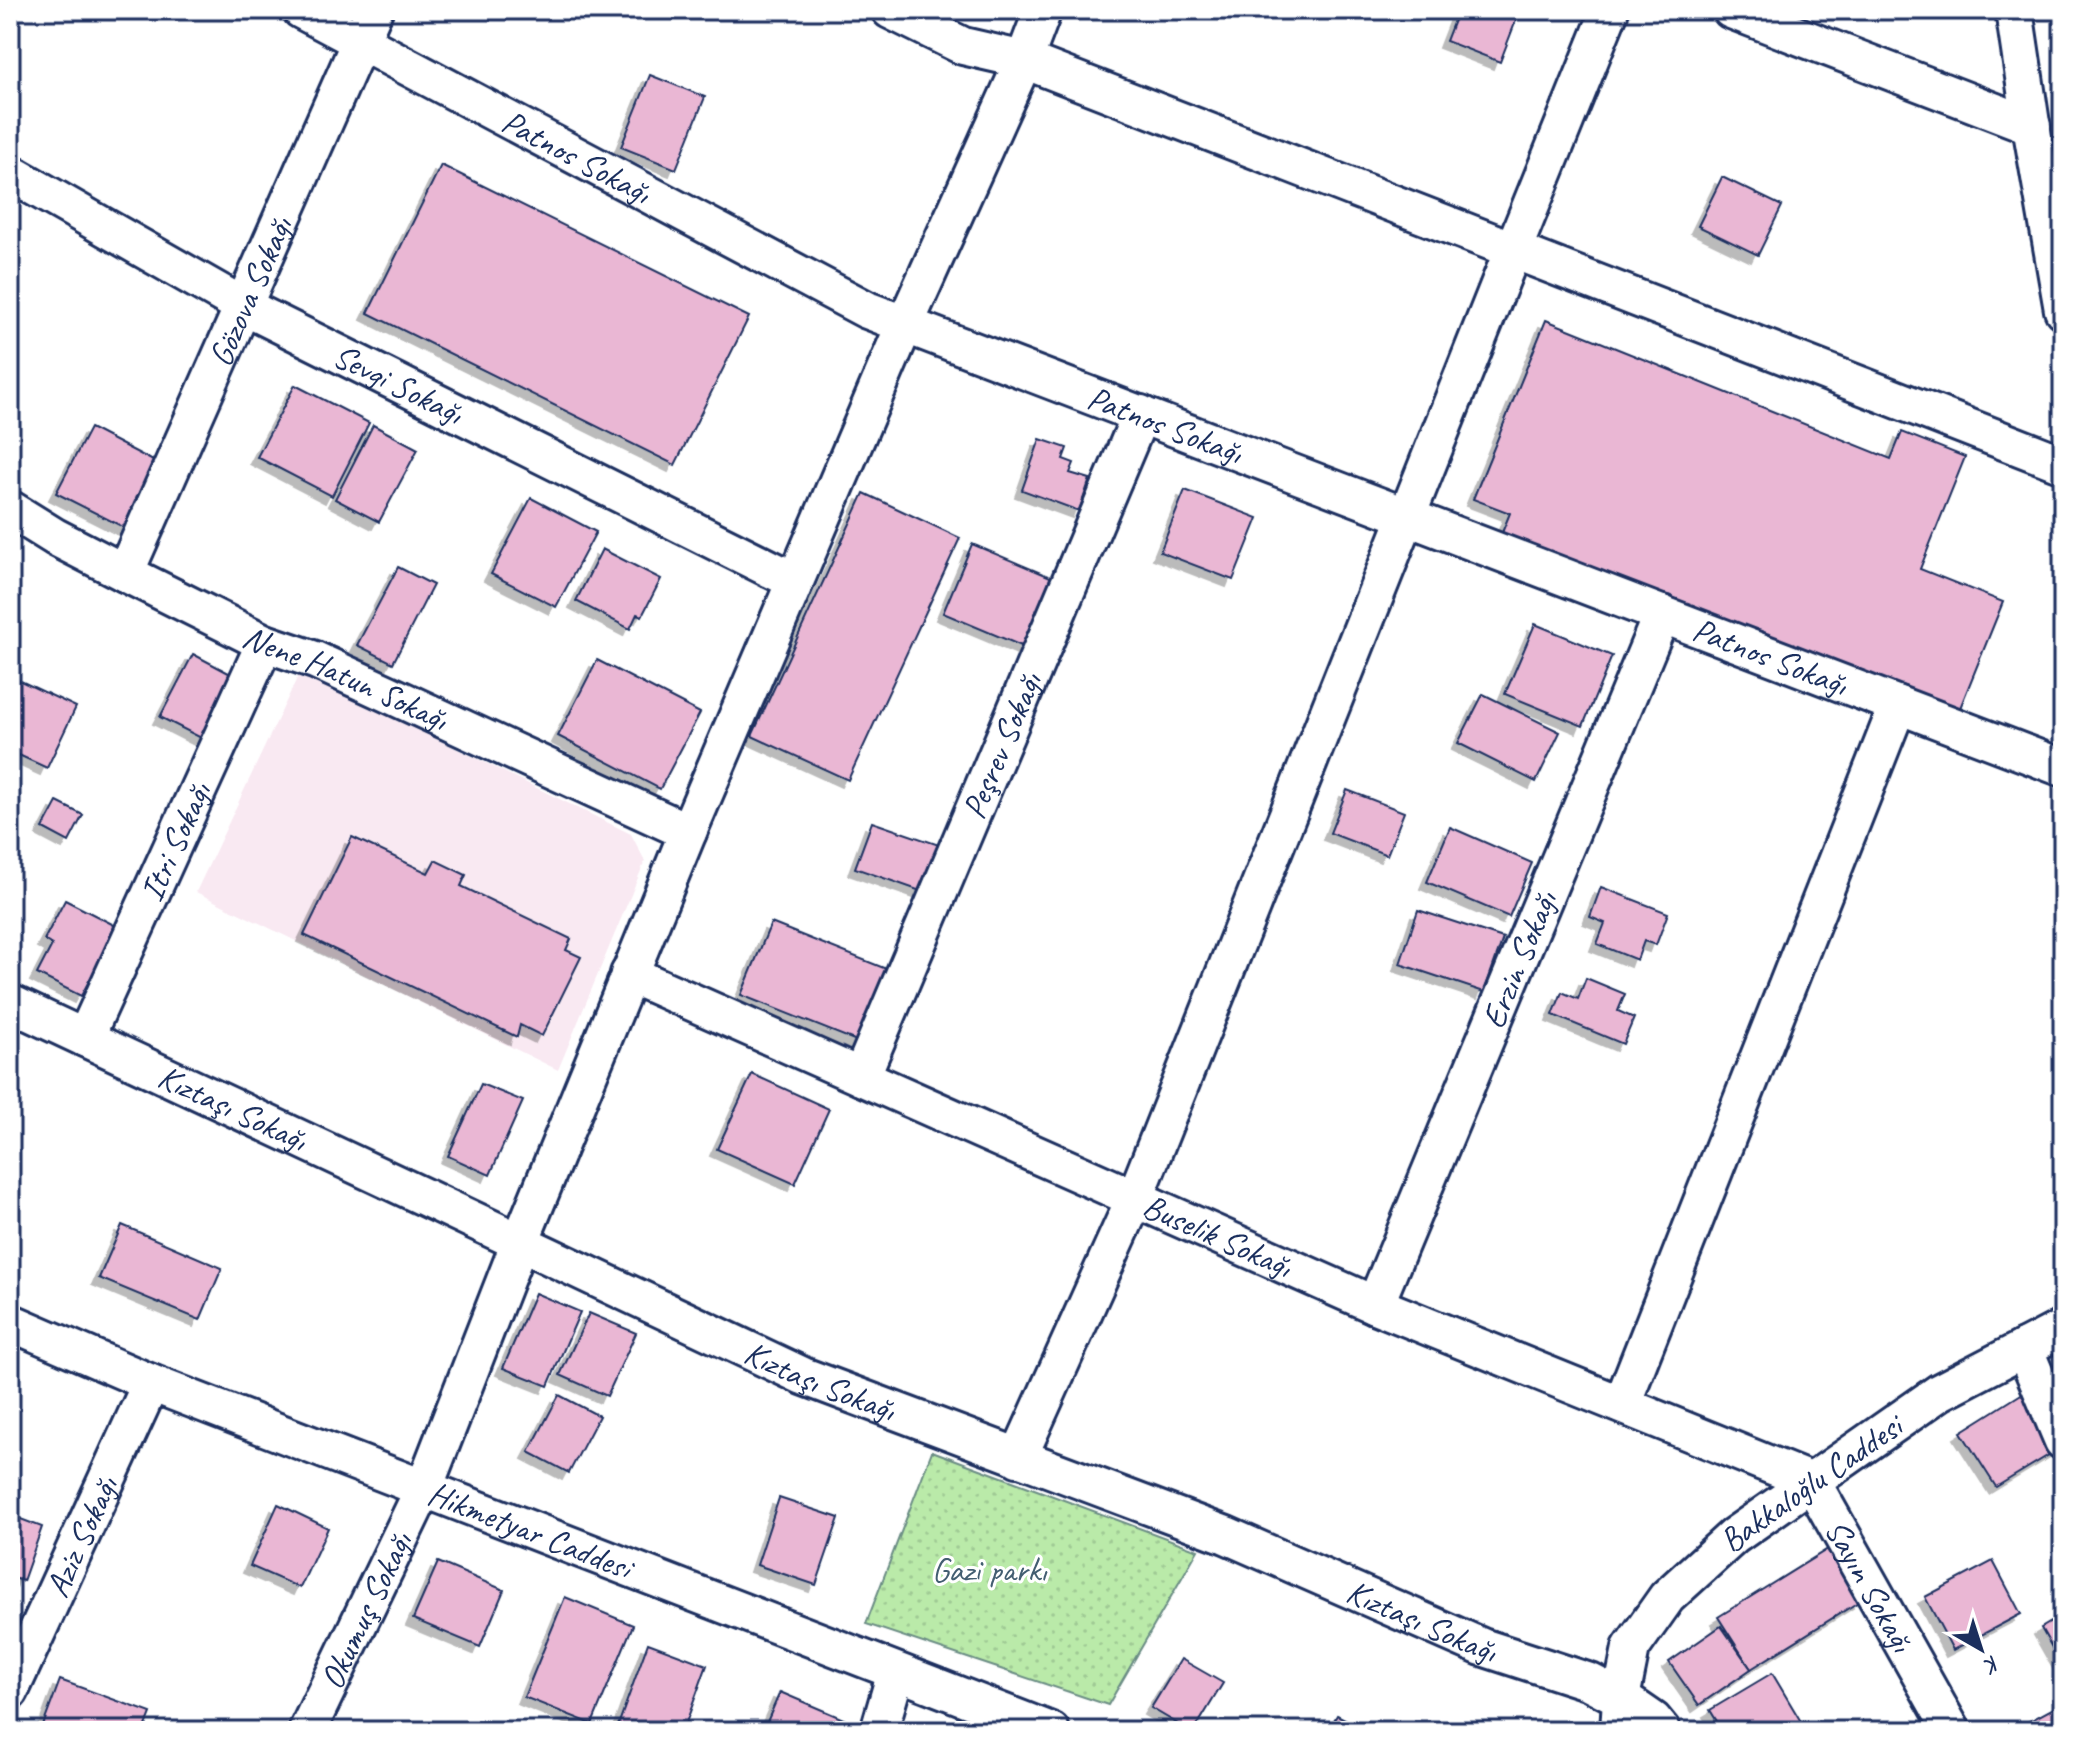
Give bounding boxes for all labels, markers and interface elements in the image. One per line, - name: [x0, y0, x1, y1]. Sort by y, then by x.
- street label: Patnos Sokağı: [495, 99, 660, 214]
- street label: Gözova Sokağı: [198, 209, 302, 373]
- street label: Sevgi Sokağı: [327, 333, 472, 434]
- street label: Patnos Sokağı: [1082, 375, 1250, 474]
- street label: Patnos Sokağı: [1687, 607, 1855, 706]
- street label: Nene Hatun Sokağı: [236, 614, 456, 741]
- street label: Peşrev Sokağı: [951, 665, 1051, 825]
- street label: Itri Sokağı: [129, 774, 221, 907]
- street label: Erzin Sokağı: [1471, 883, 1567, 1034]
- street label: Kıztaşı Sokağı: [152, 1054, 315, 1161]
- street label: Buselik Sokağı: [1137, 1183, 1300, 1288]
- street label: Kıztaşı Sokağı: [738, 1330, 903, 1431]
- street label: Bakkaloğlu Caddesi: [1710, 1402, 1913, 1561]
- street label: Aziz Sokağı: [35, 1468, 128, 1603]
- street label: Hikmetyar Caddesi: [422, 1471, 642, 1590]
- street label: Sayın Sokağı: [1816, 1512, 1925, 1660]
- street label: Okumuş Sokağı: [309, 1524, 422, 1696]
- park label: Gazi parkı: [932, 1548, 1048, 1591]
- street label: Kıztaşı Sokağı: [1340, 1569, 1503, 1672]
- north arrow: [1941, 1609, 2021, 1689]
- text: K: [1976, 1649, 2006, 1681]

